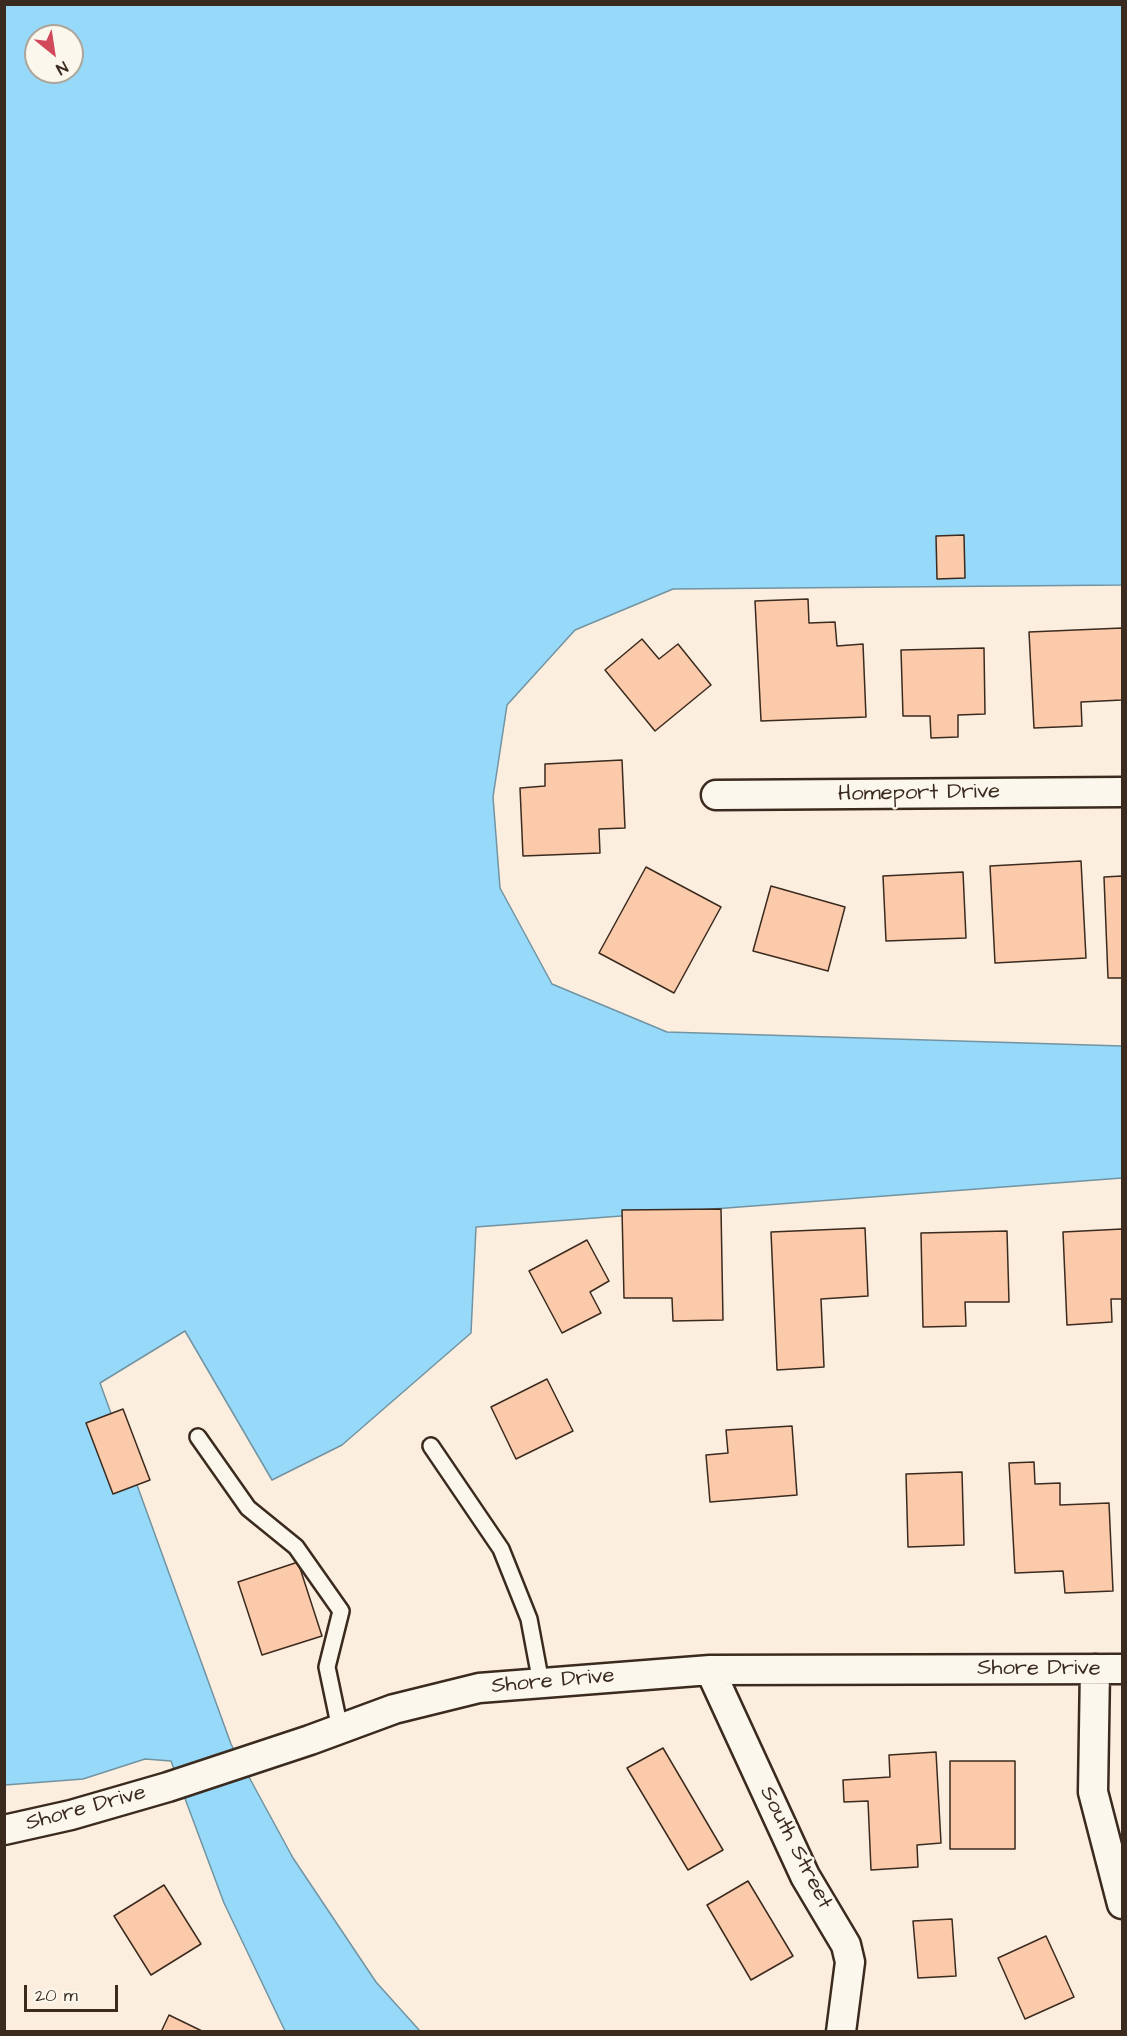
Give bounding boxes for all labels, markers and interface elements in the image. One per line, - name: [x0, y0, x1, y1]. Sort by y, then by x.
- north arrow: [24, 24, 84, 84]
- text: N: [52, 56, 72, 80]
- street label: Homeport Drive: [838, 779, 1000, 809]
- street label: Shore Drive: [977, 1656, 1101, 1682]
- street label: Shore Drive: [490, 1663, 616, 1701]
- street label: Shore Drive: [23, 1780, 149, 1838]
- street label: South Street: [753, 1782, 837, 1914]
- scale bar: [27, 1973, 122, 2011]
- text: 20 m: [35, 1983, 78, 2008]

